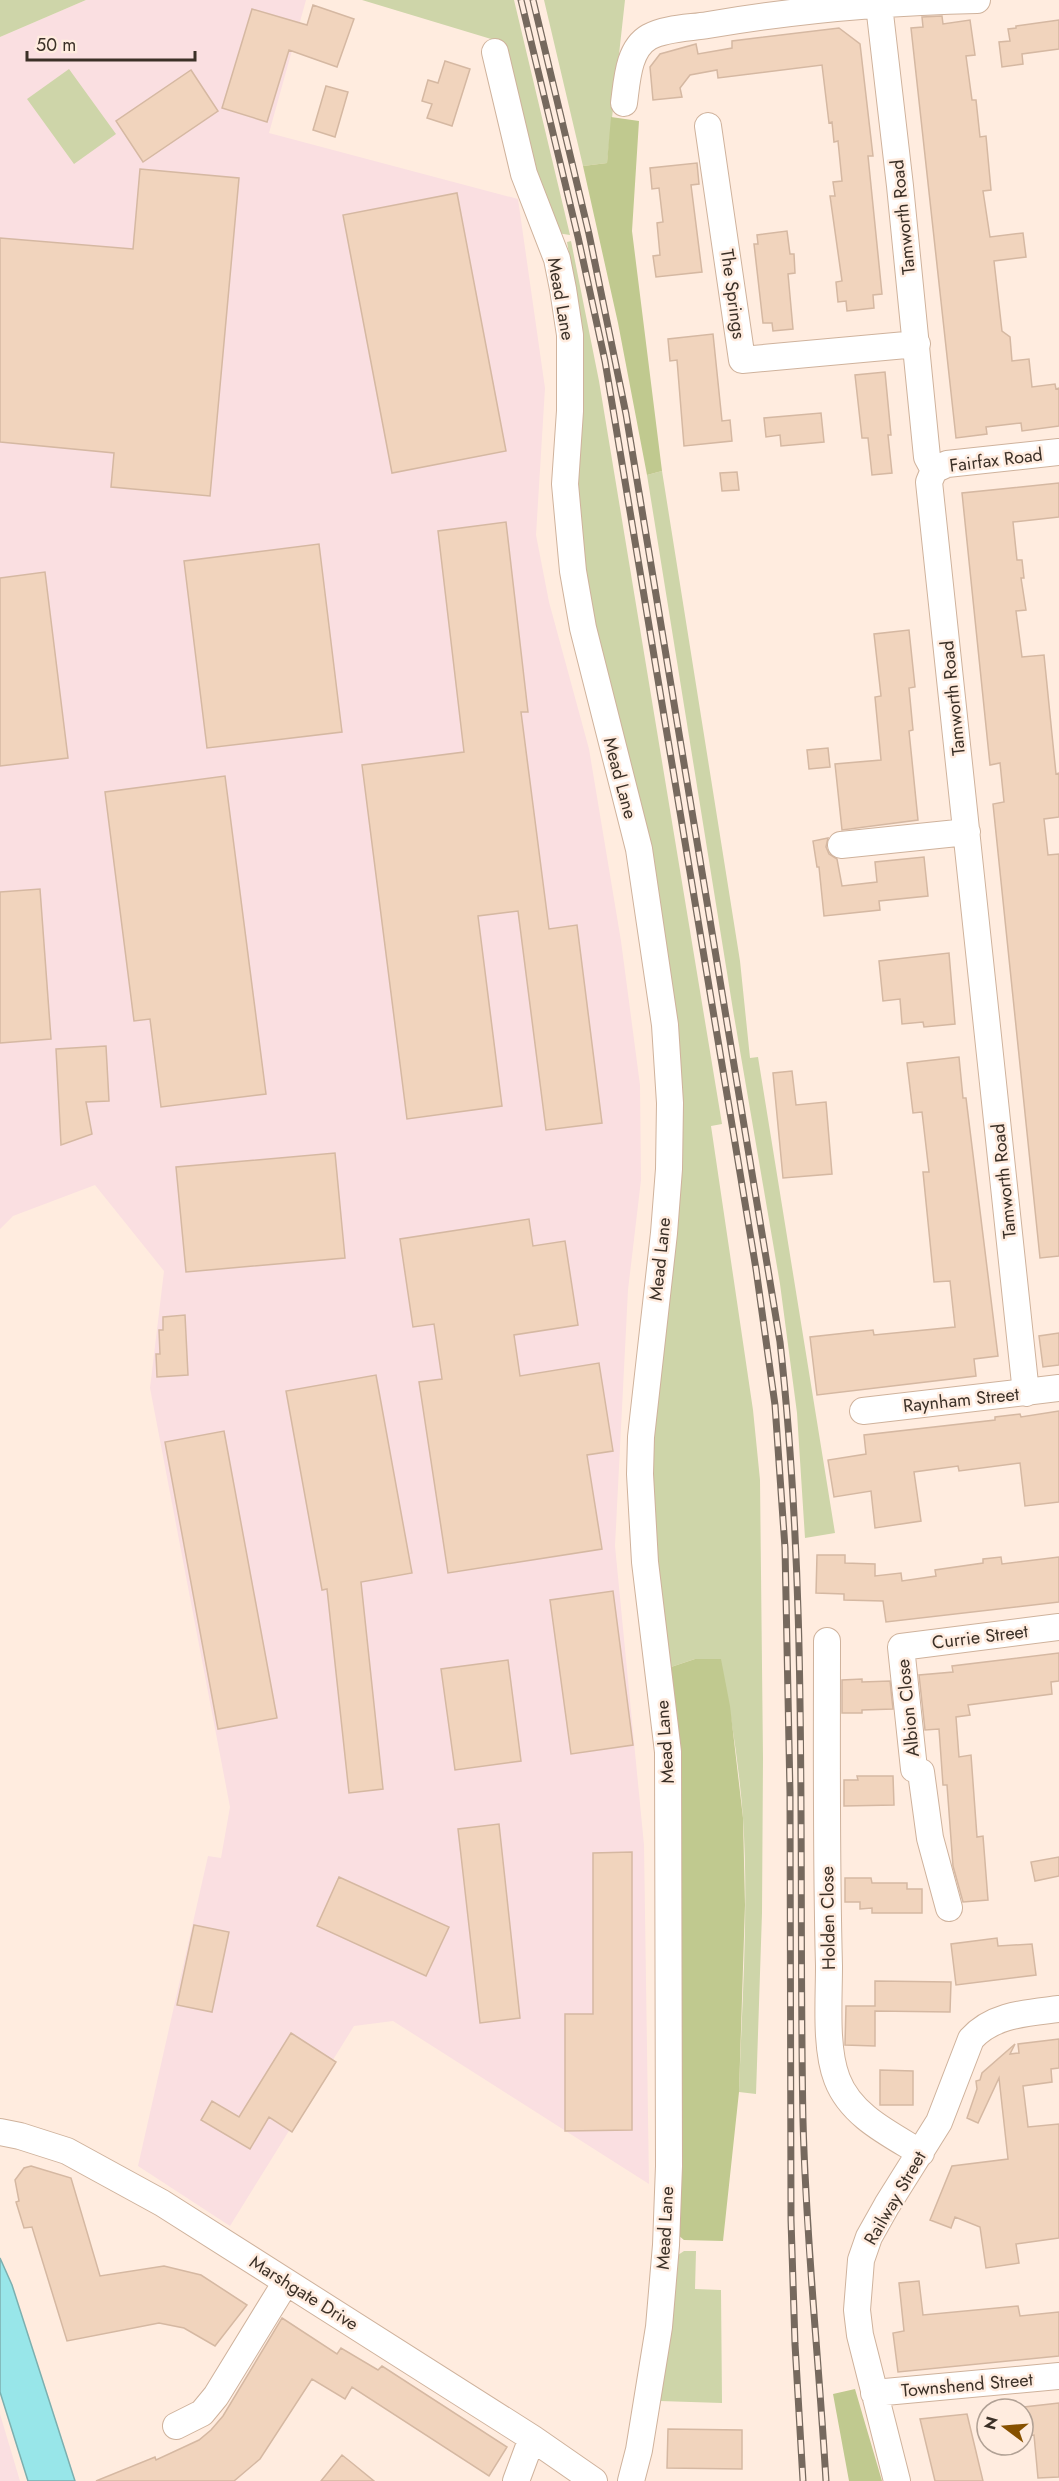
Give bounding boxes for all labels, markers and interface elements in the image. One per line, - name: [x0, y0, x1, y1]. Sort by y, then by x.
- scale bar: [27, 24, 195, 62]
- text: 50 m: [36, 32, 76, 58]
- street label: Tamworth Road: [884, 158, 922, 276]
- street label: The Springs: [714, 247, 752, 341]
- street label: Mead Lane: [541, 256, 581, 342]
- street label: Fairfax Road: [948, 441, 1044, 479]
- street label: Tamworth Road: [934, 639, 972, 757]
- street label: Mead Lane: [597, 734, 643, 822]
- street label: Tamworth Road: [985, 1122, 1023, 1240]
- street label: Mead Lane: [643, 1216, 677, 1302]
- street label: Raynham Street: [902, 1381, 1021, 1419]
- street label: Currie Street: [931, 1618, 1030, 1656]
- street label: Albion Close: [890, 1658, 926, 1758]
- street label: Mead Lane: [649, 1699, 681, 1785]
- street label: Holden Close: [814, 1866, 842, 1970]
- street label: Railway Street: [858, 2146, 933, 2250]
- street label: Mead Lane: [650, 2186, 680, 2270]
- street label: Marshgate Drive: [245, 2249, 363, 2337]
- street label: Townshend Street: [900, 2366, 1034, 2404]
- north arrow: [975, 2397, 1035, 2457]
- text: N: [978, 2414, 1004, 2432]

